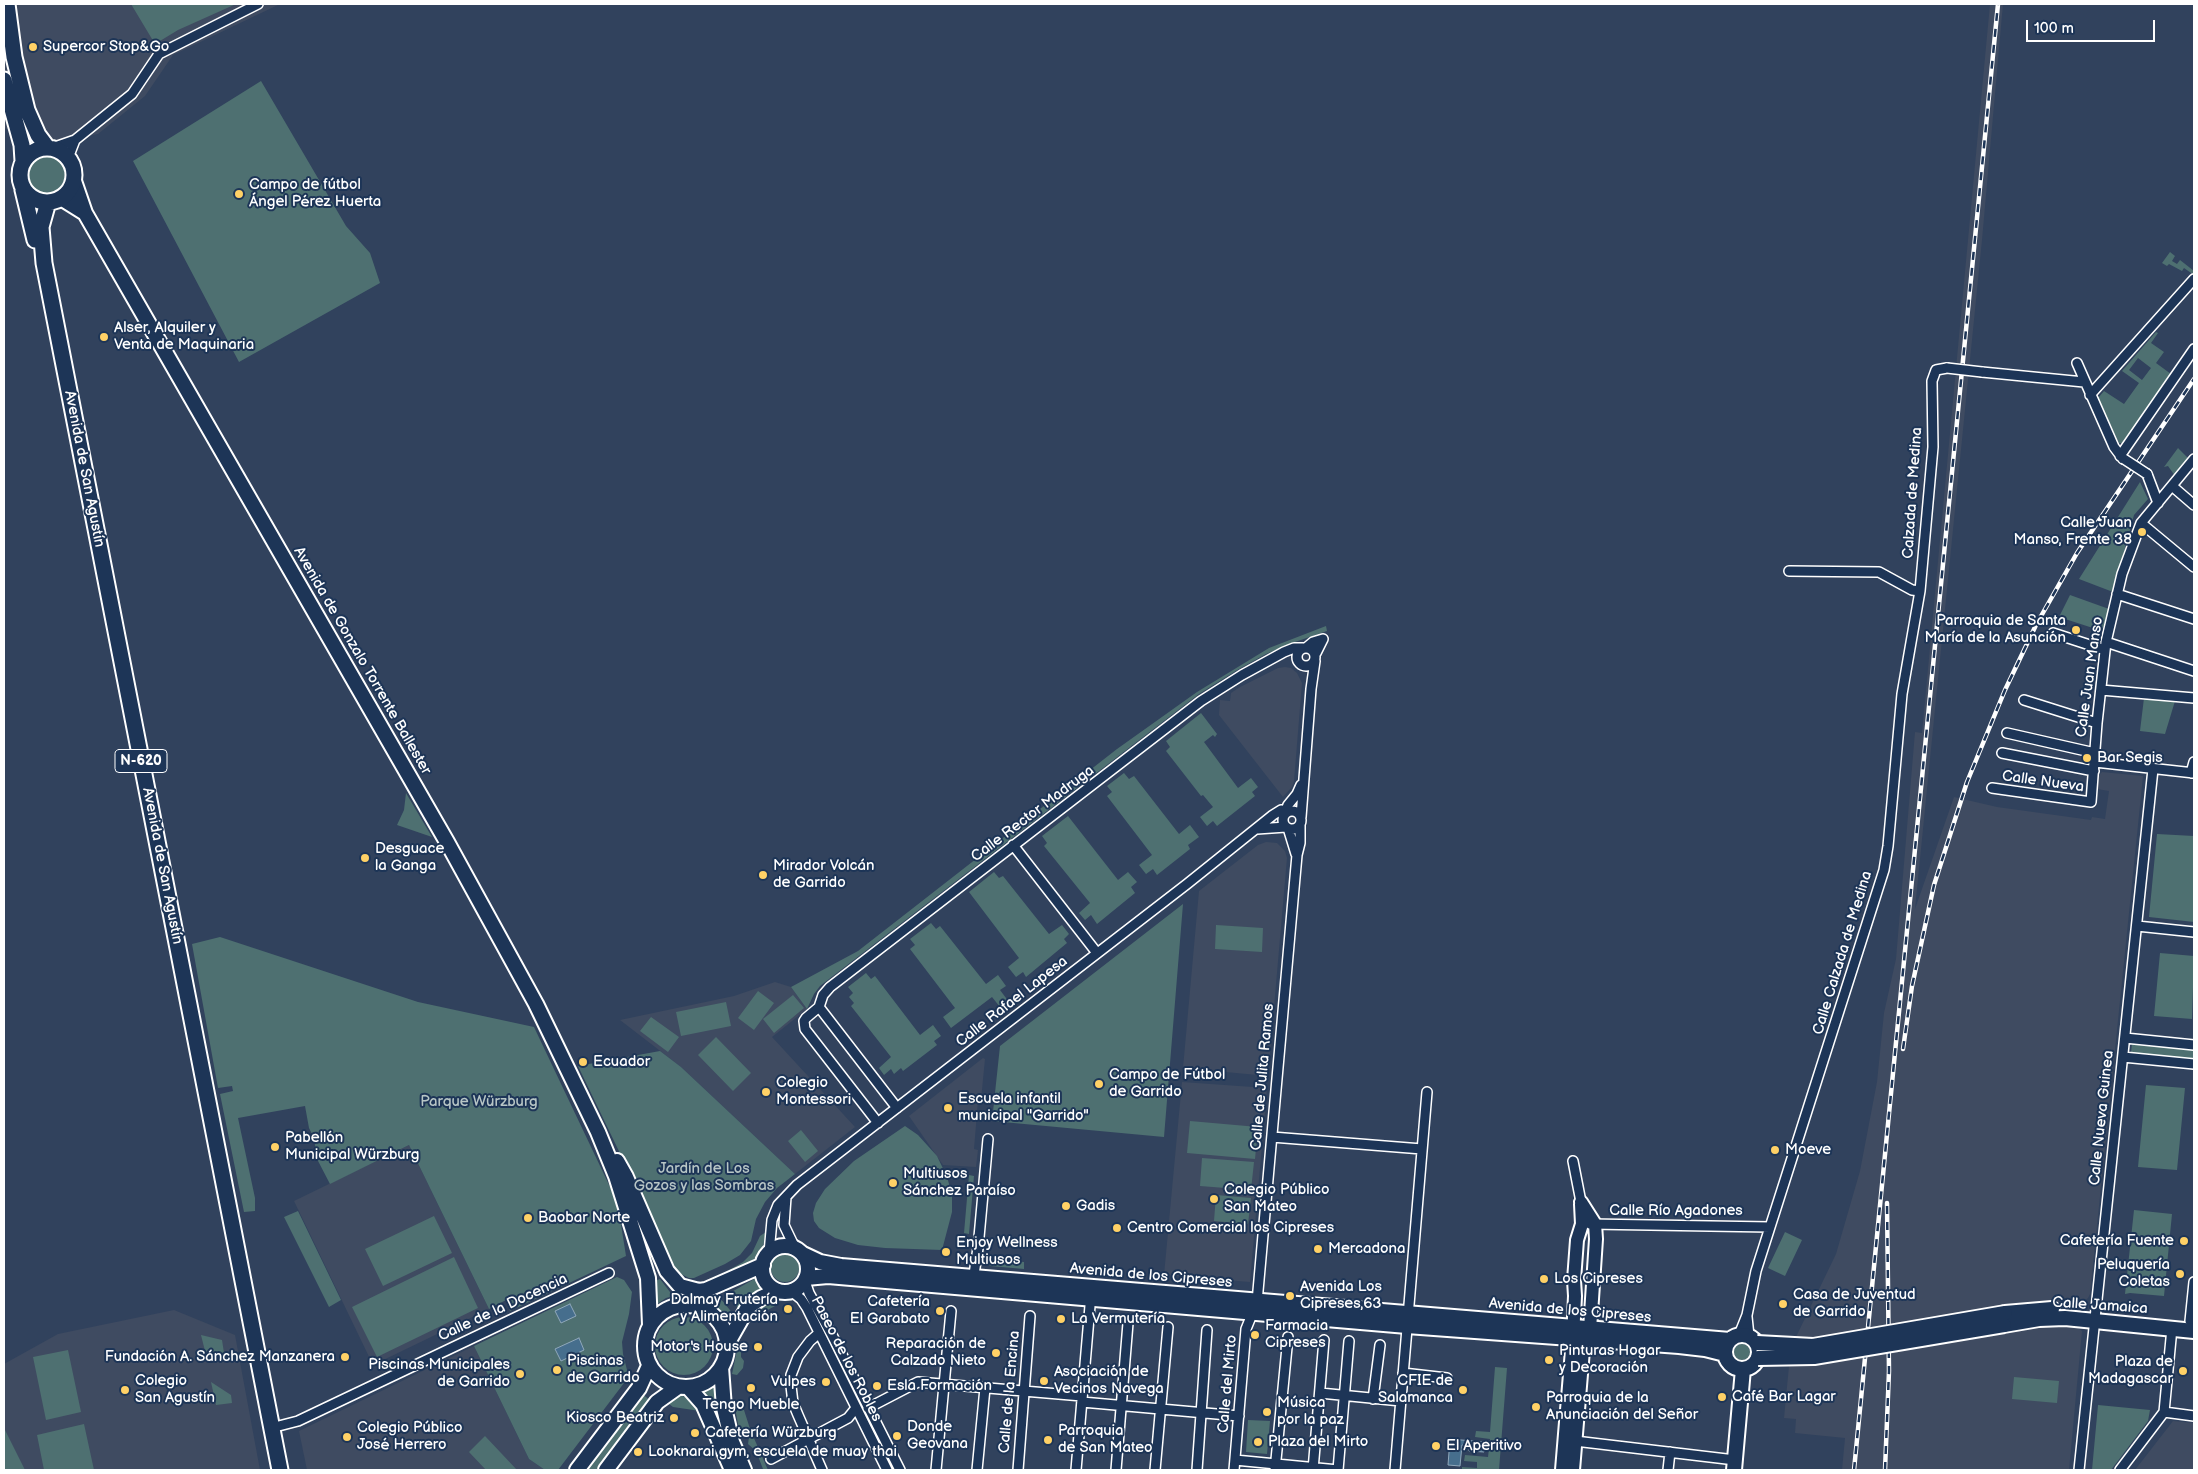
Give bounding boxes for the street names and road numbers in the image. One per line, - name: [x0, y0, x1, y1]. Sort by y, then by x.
- street label: Avenida de San Agustín: [60, 389, 108, 549]
- street label: Calzada de Medina: [1899, 427, 1927, 559]
- street label: Avenida de Gonzalo Torrente Ballester: [289, 544, 435, 778]
- street label: Calle Juan Manso: [2073, 615, 2107, 739]
- road number: N-620: [115, 749, 167, 772]
- street label: Calle Rector Madruga: [968, 762, 1098, 866]
- street label: Calle Nueva: [2001, 767, 2085, 797]
- street label: Avenida de San Agustín: [138, 786, 186, 946]
- street label: Calle Calzada de Medina: [1810, 869, 1876, 1037]
- street label: Calle Rafael Lapesa: [953, 953, 1071, 1051]
- street label: Calle de Julita Ramos: [1248, 1003, 1278, 1151]
- street label: Calle Nueva Guinea: [2086, 1050, 2118, 1186]
- street label: Calle Río Agadones: [1609, 1202, 1743, 1220]
- street label: Avenida de los Cipreses: [1069, 1260, 1233, 1292]
- street label: Calle de la Docencia: [435, 1270, 571, 1346]
- street label: Paseo de los Robles: [807, 1293, 885, 1425]
- street label: Calle Jamaica: [2052, 1294, 2148, 1318]
- street label: Avenida de los Cipreses: [1488, 1295, 1652, 1327]
- street label: Calle de la Encina: [996, 1330, 1024, 1454]
- street label: Calle del Mirto: [1215, 1334, 1241, 1434]

